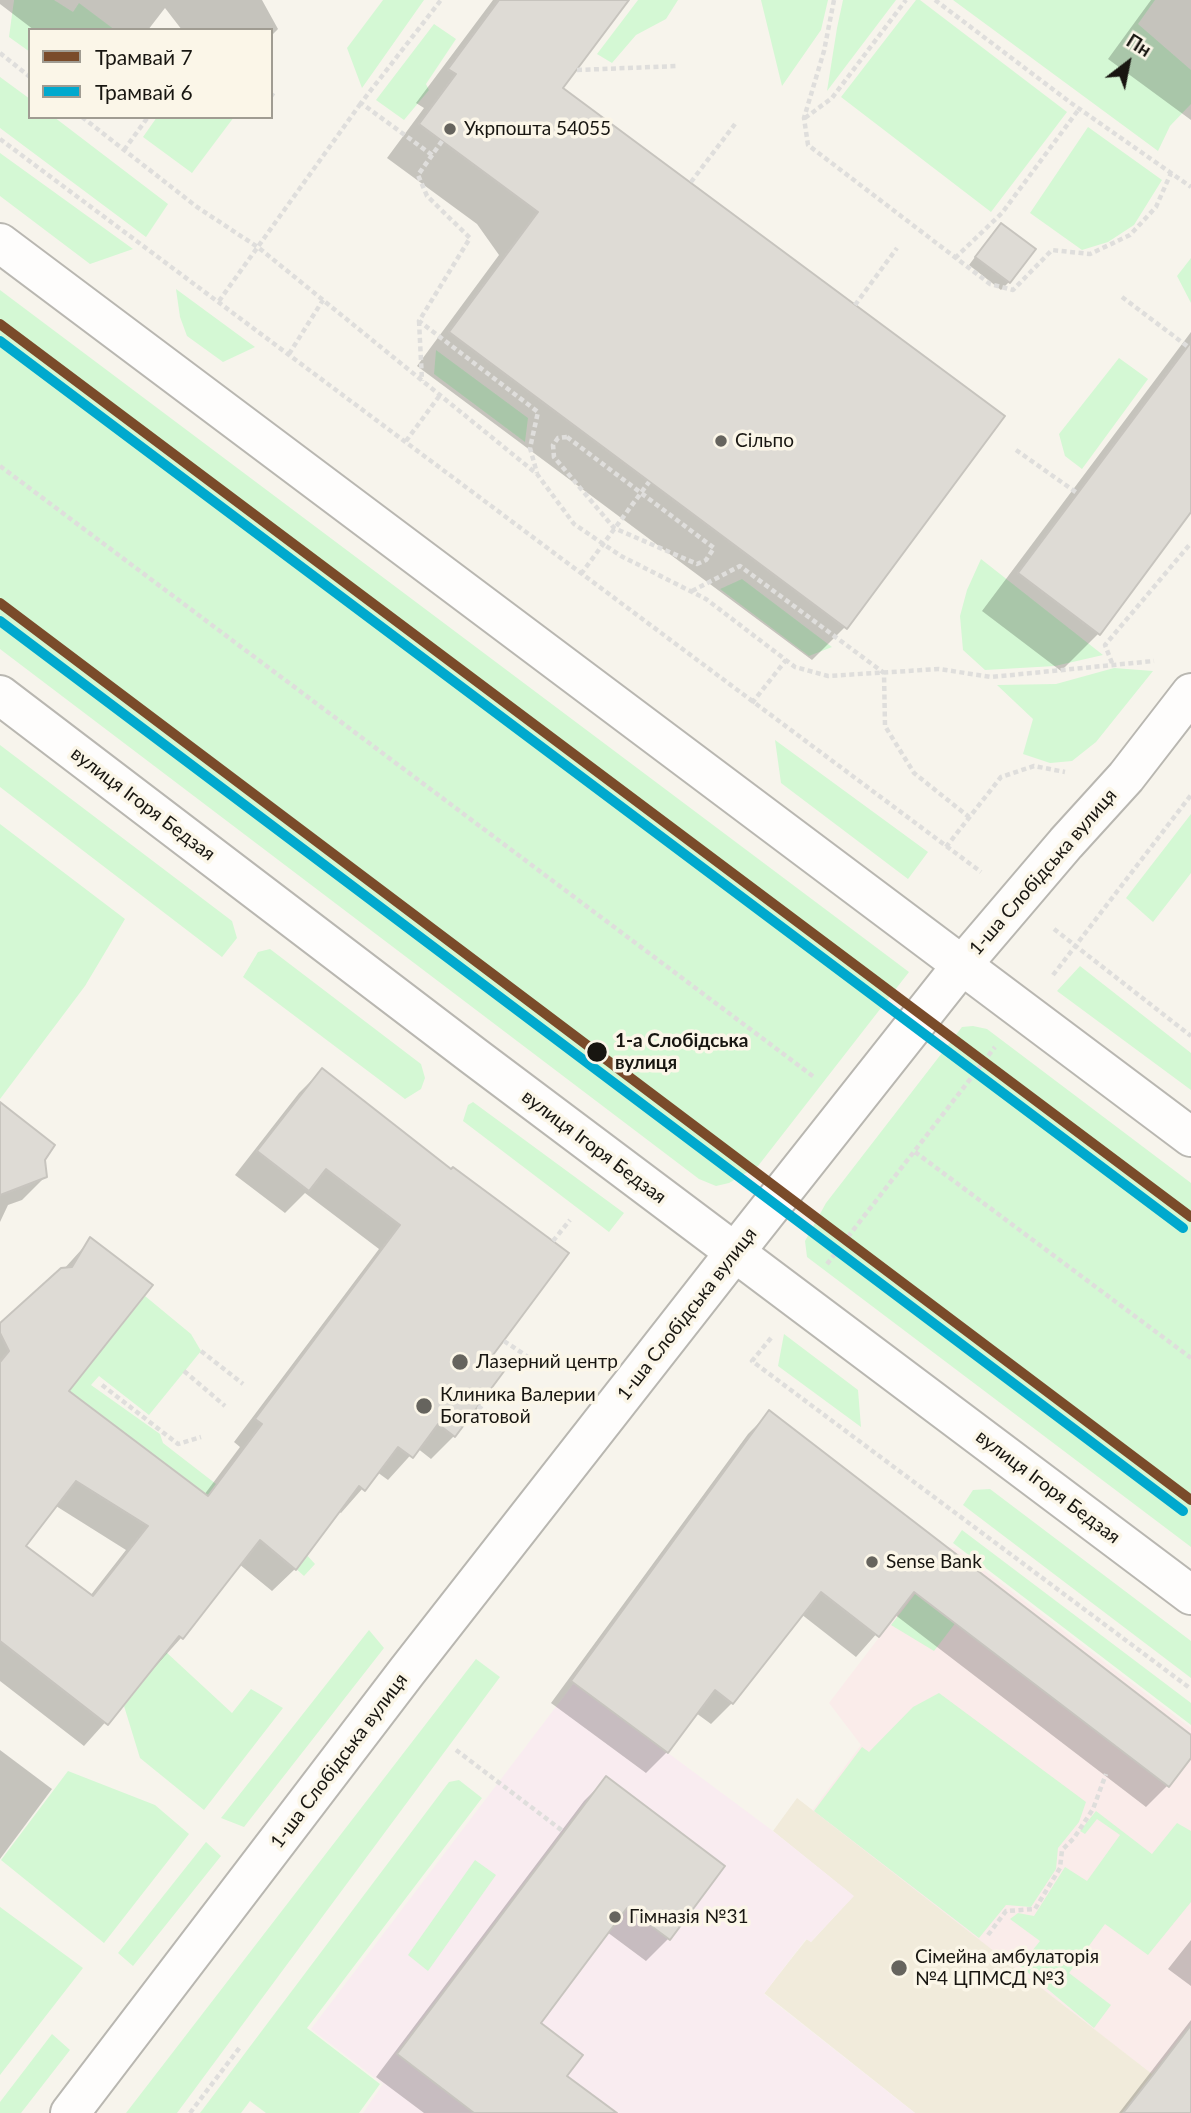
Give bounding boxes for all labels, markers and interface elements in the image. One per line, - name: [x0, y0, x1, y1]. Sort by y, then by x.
- legend: [28, 28, 273, 119]
- north arrow: [1093, 28, 1163, 98]
- text: Пн: [1123, 28, 1156, 61]
- text: Трамвай 7: [95, 44, 193, 69]
- text: Трамвай 6: [95, 79, 193, 104]
- place label: Укрпошта 54055: [464, 118, 611, 140]
- marker: Укрпошта 54055: [442, 121, 458, 137]
- place label: Сільпо: [735, 430, 794, 452]
- marker: Сільпо: [713, 433, 729, 449]
- street label: вулиця Ігоря Бедзая: [66, 742, 220, 866]
- street label: 1-ша Слобідська вулиця: [964, 784, 1122, 960]
- place label: 1-а Слобідська вулиця: [615, 1030, 748, 1074]
- marker: 1-а Слобідська вулиця: [585, 1040, 609, 1064]
- street label: вулиця Ігоря Бедзая: [517, 1085, 671, 1209]
- street label: 1-ша Слобідська вулиця: [612, 1223, 762, 1405]
- place label: Лазерний центр: [476, 1351, 618, 1373]
- marker: Лазерний центр: [450, 1352, 470, 1372]
- place label: Клиника Валерии Богатовой: [440, 1384, 596, 1428]
- marker: Клиника Валерии Богатовой: [414, 1396, 434, 1416]
- street label: вулиця Ігоря Бедзая: [971, 1425, 1125, 1549]
- place label: Sense Bank: [886, 1551, 982, 1573]
- marker: Sense Bank: [864, 1554, 880, 1570]
- street label: 1-ша Слобідська вулиця: [266, 1669, 412, 1853]
- place label: Гімназія №31: [629, 1906, 749, 1928]
- marker: Гімназія №31: [607, 1909, 623, 1925]
- place label: Сімейна амбулаторія №4 ЦПМСД №3: [915, 1946, 1099, 1990]
- marker: Сімейна амбулаторія №4 ЦПМСД №3: [889, 1958, 909, 1978]

